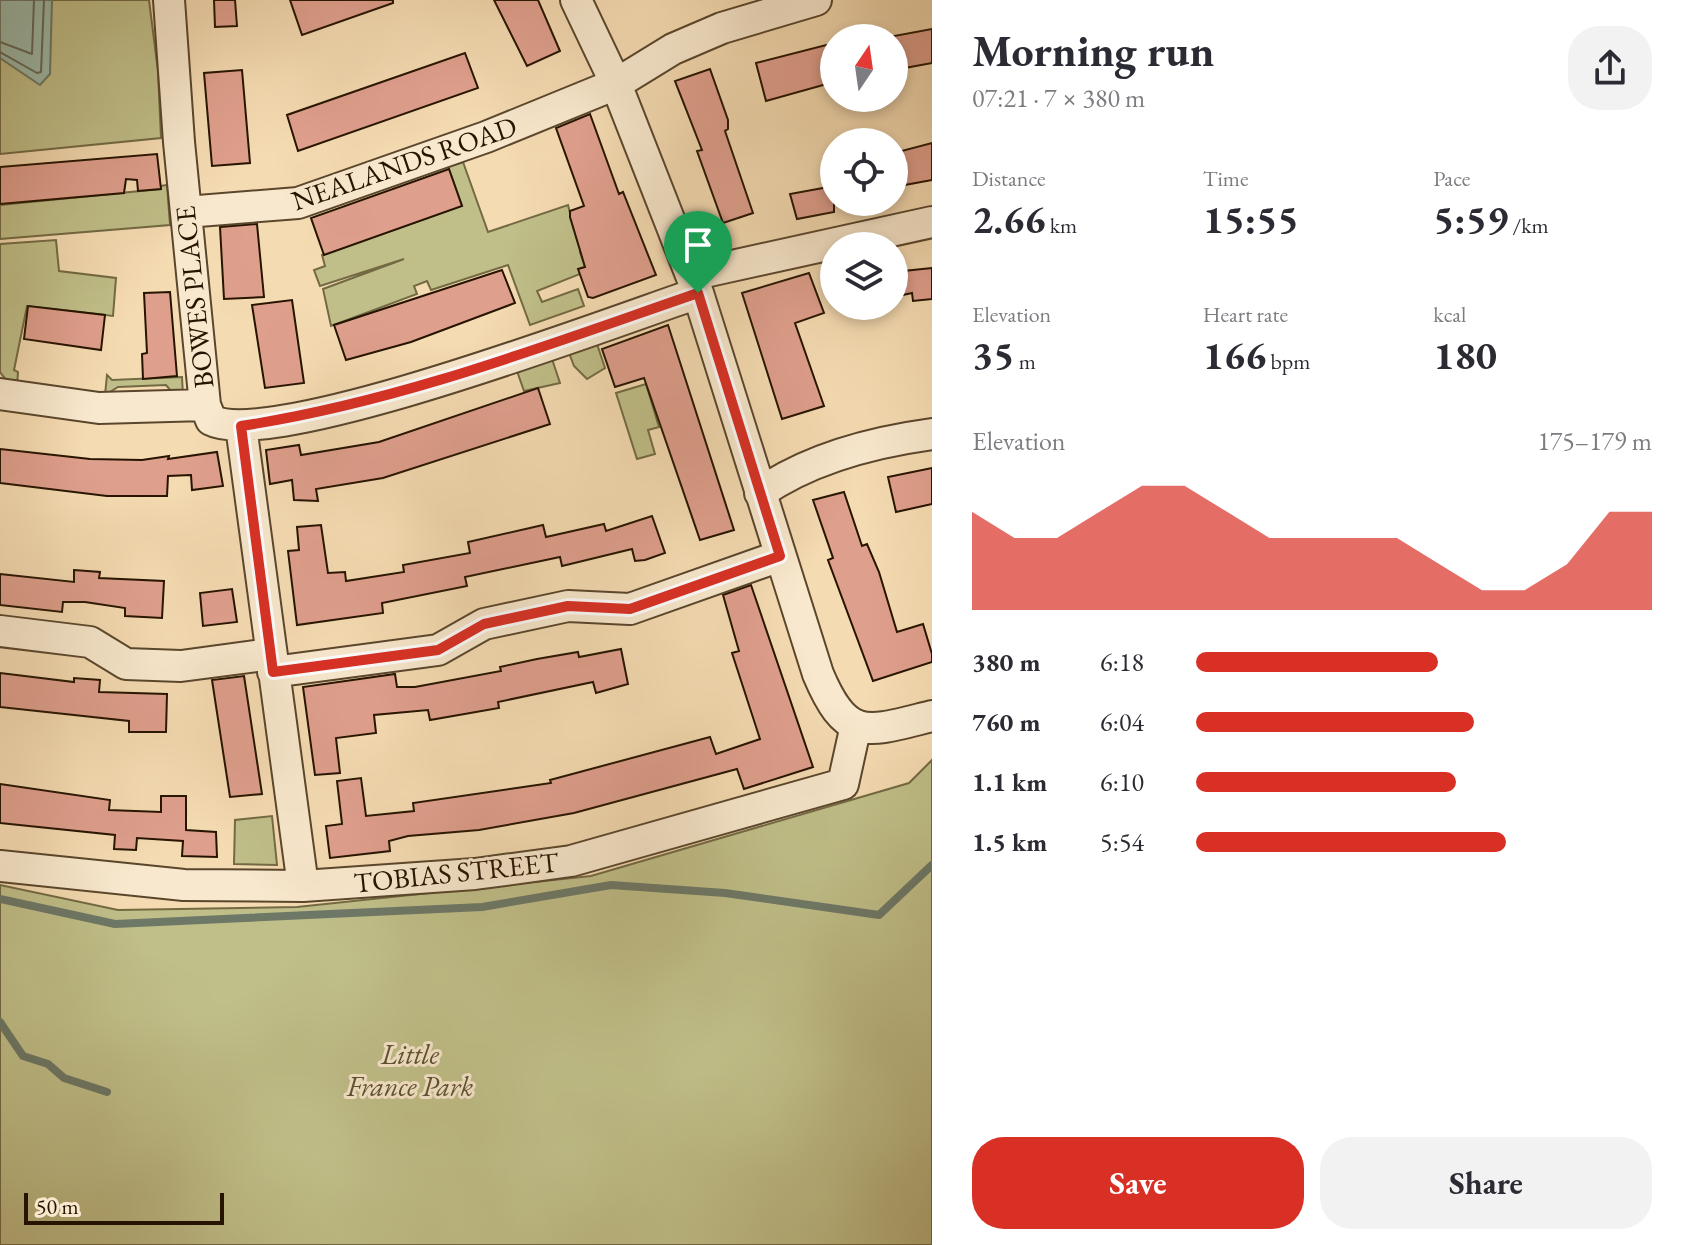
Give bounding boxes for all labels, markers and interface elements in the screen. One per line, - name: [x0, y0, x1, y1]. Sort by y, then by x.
- text: Morning run: [972, 22, 1214, 79]
- north arrow: [820, 24, 908, 112]
- map controls: [820, 24, 908, 320]
- button: share: [1568, 26, 1652, 110]
- text: 07:21 · 7 × 380 m: [972, 81, 1145, 115]
- street label: NEALANDS ROAD: [287, 108, 521, 218]
- button: locate: [820, 128, 908, 216]
- text: Distance: [972, 164, 1045, 193]
- text: Time: [1203, 164, 1248, 193]
- text: Pace: [1433, 164, 1470, 193]
- text: 2.66: [972, 193, 1045, 245]
- text: 15:55: [1203, 193, 1299, 245]
- text: 5:59: [1433, 193, 1508, 245]
- street label: BOWES PLACE: [167, 204, 221, 390]
- pin: [664, 211, 732, 293]
- text: km: [1045, 211, 1077, 240]
- text: /km: [1508, 211, 1549, 240]
- icon: arrive: [676, 223, 720, 267]
- button: layers: [820, 232, 908, 320]
- text: Elevation: [972, 300, 1051, 329]
- text: Heart rate: [1203, 300, 1288, 329]
- text: kcal: [1433, 300, 1466, 329]
- text: 35: [972, 329, 1014, 381]
- text: 166: [1203, 329, 1266, 381]
- text: 180: [1433, 329, 1497, 381]
- text: m: [1014, 347, 1036, 376]
- text: bpm: [1266, 347, 1310, 376]
- text: Elevation: [972, 424, 1066, 458]
- text: 175–179 m: [1537, 424, 1652, 458]
- text: 380 m: [972, 645, 1040, 679]
- text: 6:18: [1100, 645, 1144, 679]
- text: 760 m: [972, 705, 1040, 739]
- text: 6:04: [1100, 705, 1144, 739]
- text: 1.1 km: [972, 765, 1047, 799]
- text: 6:10: [1100, 765, 1144, 799]
- text: 1.5 km: [972, 825, 1047, 859]
- text: 5:54: [1100, 825, 1144, 859]
- street label: TOBIAS STREET: [352, 843, 560, 901]
- park label: Little France Park: [346, 1036, 473, 1104]
- button: Save: [972, 1137, 1304, 1229]
- button: Share: [1320, 1137, 1652, 1229]
- scale bar: [24, 1189, 224, 1225]
- text: 50 m: [36, 1192, 79, 1221]

